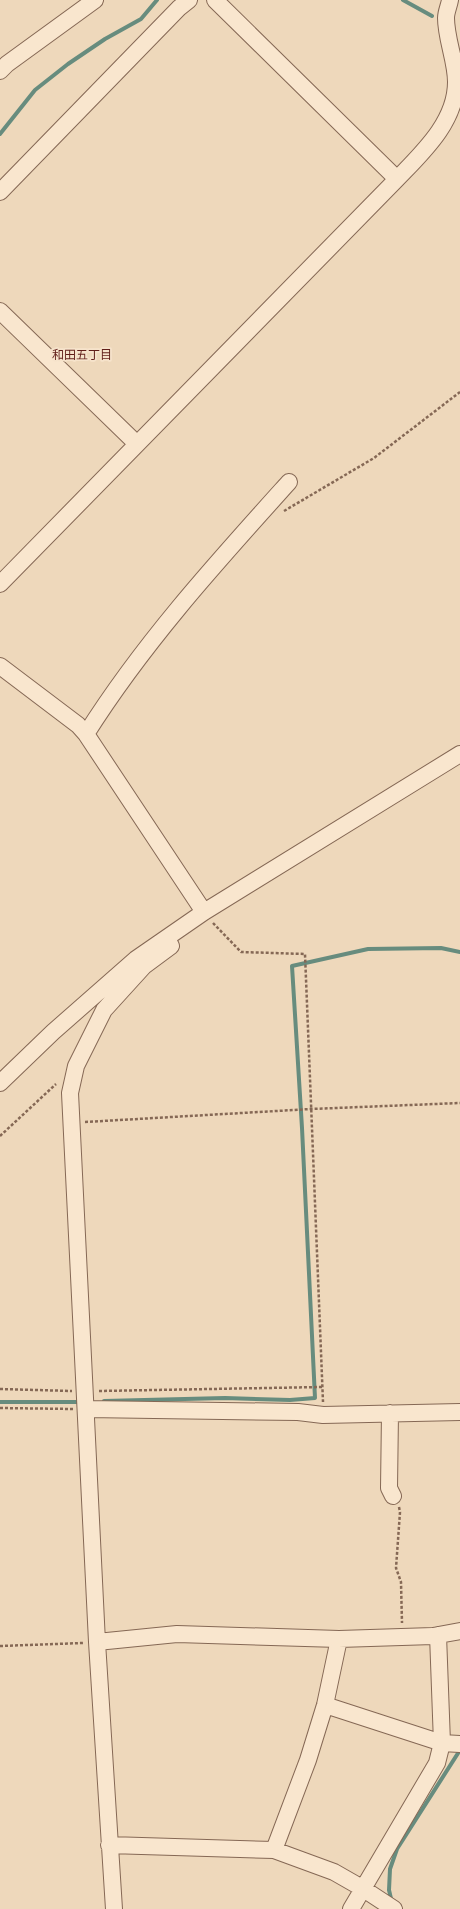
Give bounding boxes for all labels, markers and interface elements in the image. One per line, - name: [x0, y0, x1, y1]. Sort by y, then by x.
- district label: 和田五丁目: [52, 348, 112, 362]

